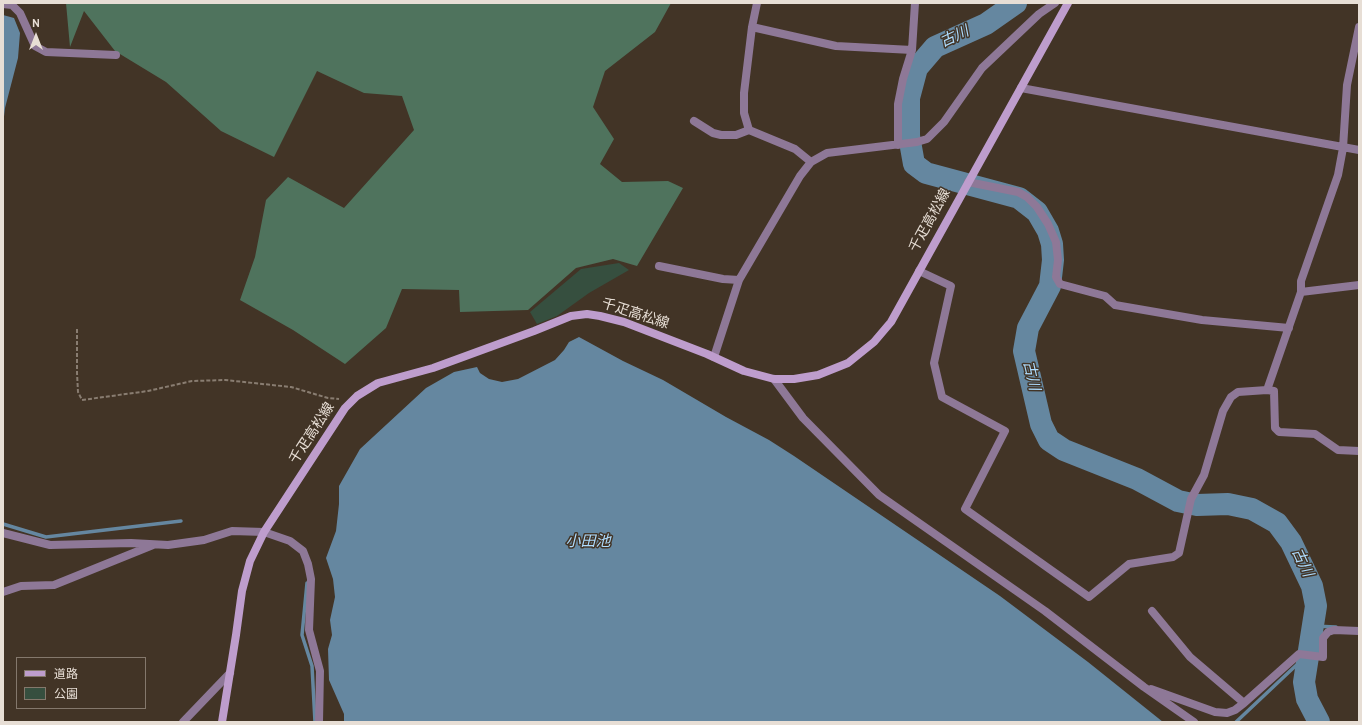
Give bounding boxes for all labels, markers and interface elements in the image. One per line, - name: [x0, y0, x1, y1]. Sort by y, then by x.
- north arrow: [16, 16, 56, 56]
- text: N: [32, 17, 40, 31]
- water label: 古川: [938, 24, 972, 52]
- street label: 千疋高松線: [907, 186, 955, 256]
- street label: 千疋高松線: [599, 296, 671, 334]
- water label: 古川: [1018, 359, 1042, 393]
- street label: 千疋高松線: [287, 400, 339, 468]
- water label: 小田池: [566, 534, 610, 552]
- water label: 古川: [1287, 546, 1315, 580]
- legend: [16, 657, 146, 709]
- text: 道路: [54, 667, 78, 683]
- text: 公園: [54, 687, 78, 703]

